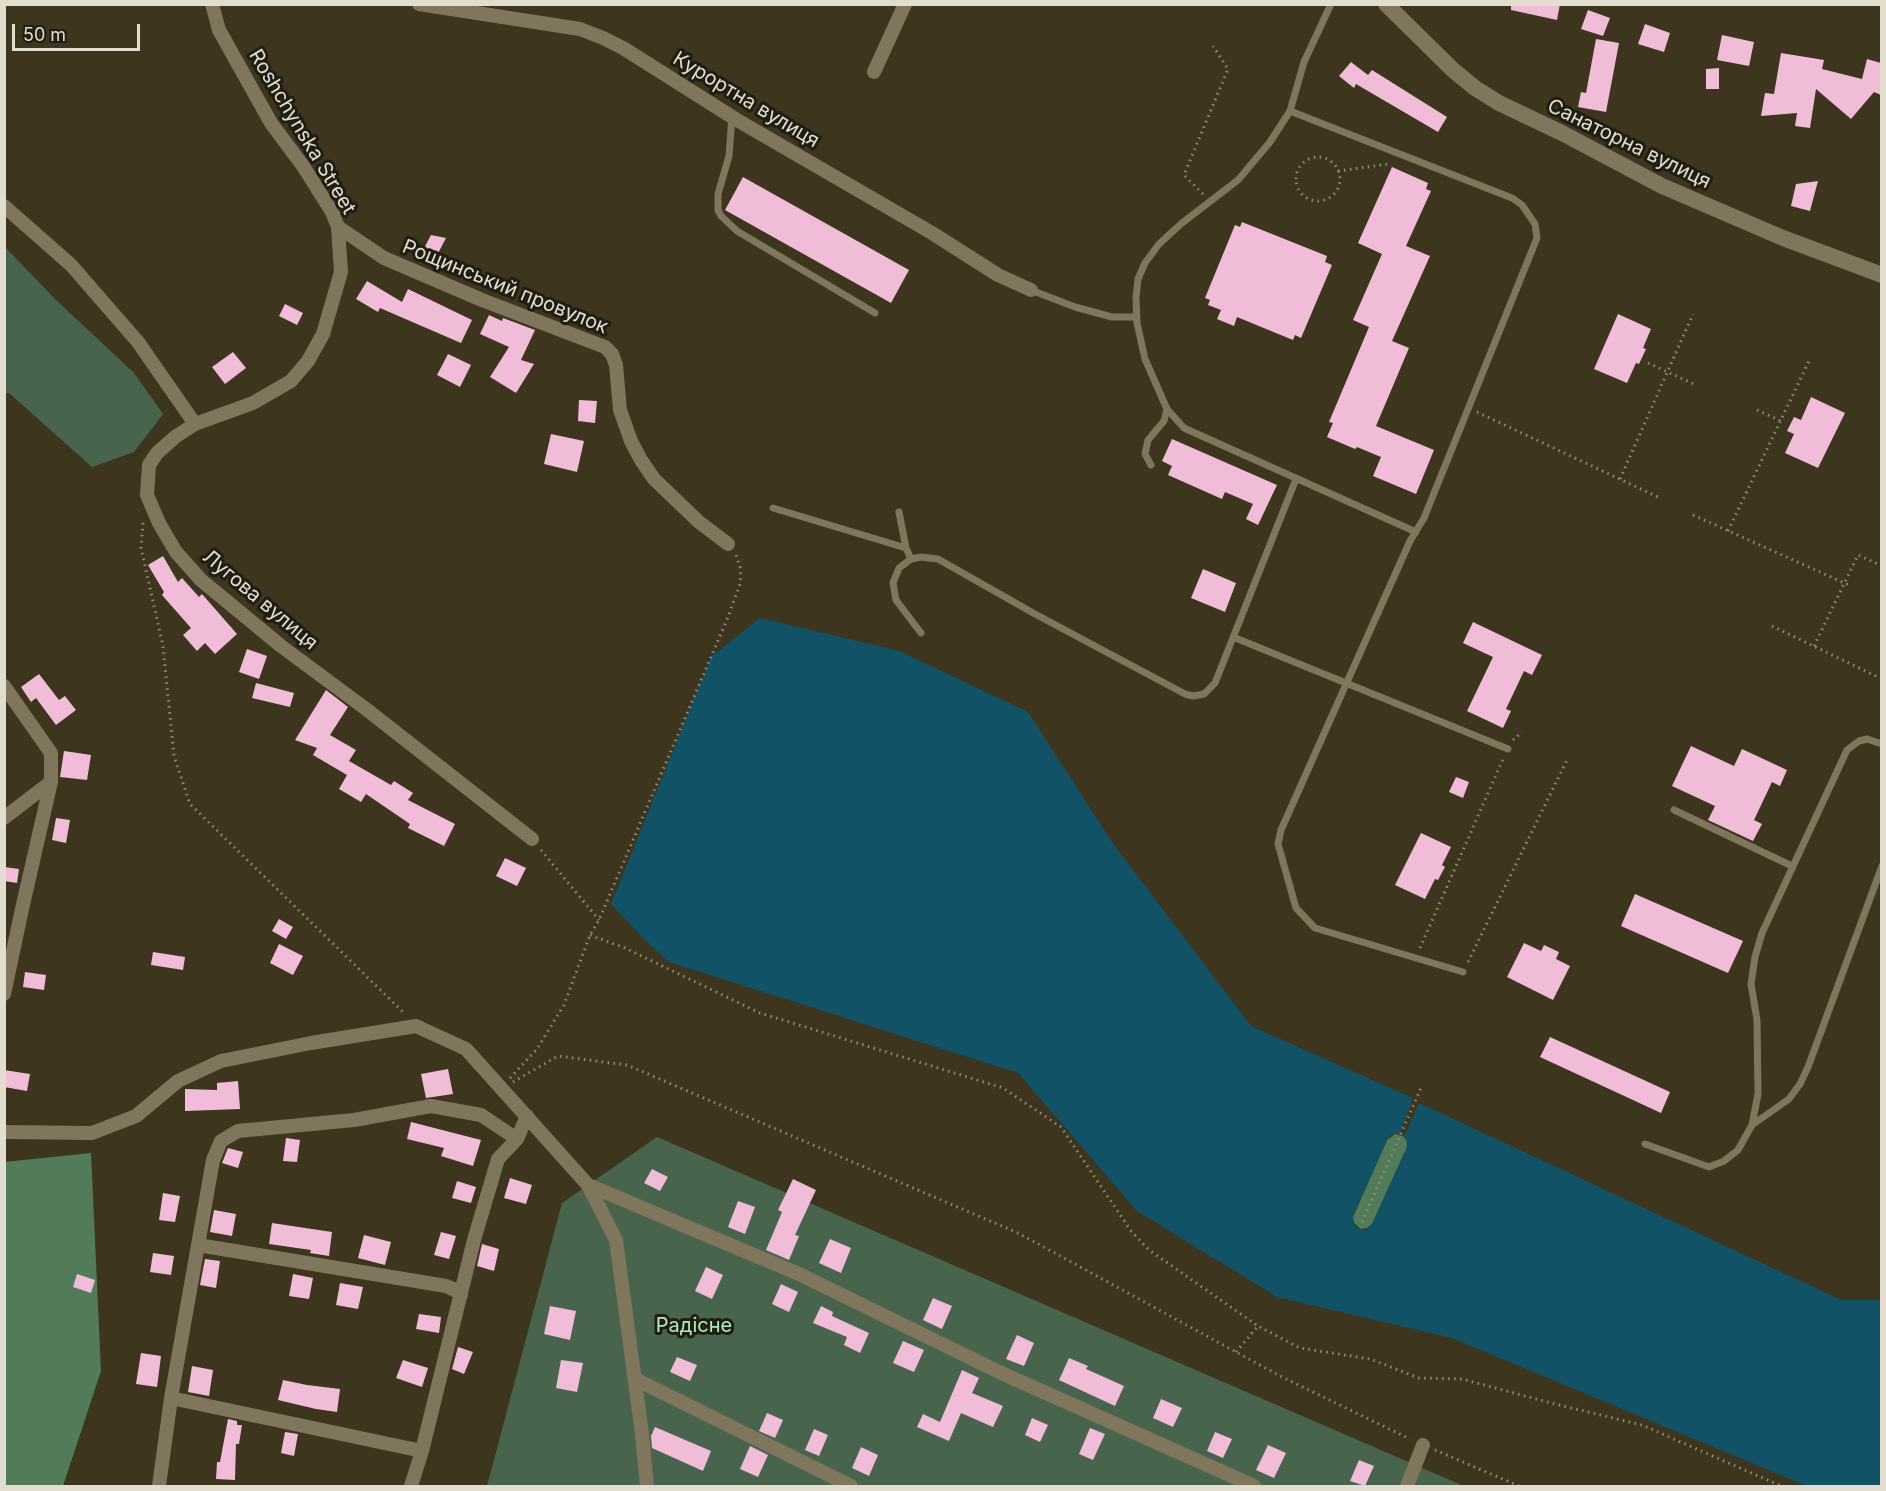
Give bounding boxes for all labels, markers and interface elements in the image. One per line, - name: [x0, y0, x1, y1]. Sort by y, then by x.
- scale bar: [15, 12, 142, 50]
- text: 50 m: [23, 24, 66, 45]
- street label: Roshchynska Street: [243, 45, 361, 219]
- street label: Курортна вулиця: [668, 47, 824, 153]
- street label: Санаторна вулиця: [1543, 94, 1715, 194]
- street label: Рощинський провулок: [399, 235, 611, 339]
- street label: Лугова вулиця: [198, 545, 322, 655]
- park label: Радісне: [656, 1314, 732, 1338]

